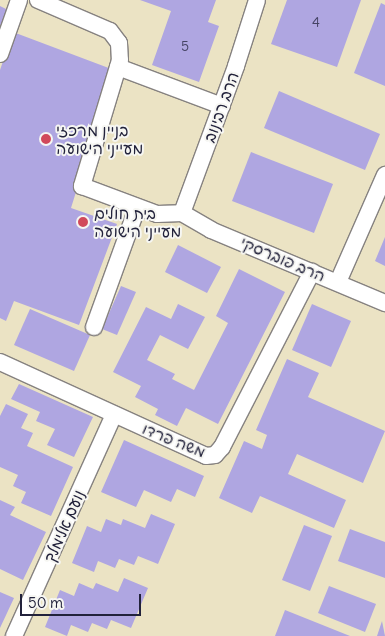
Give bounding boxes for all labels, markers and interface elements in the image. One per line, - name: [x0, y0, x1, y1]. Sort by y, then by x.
- house number: 4: [312, 14, 320, 30]
- house number: 5: [181, 38, 189, 54]
- street label: הרב רבינוב: [199, 69, 243, 145]
- place label: בניין מרכזי מעייני הישועה: [56, 120, 143, 158]
- marker: בניין מרכזי מעייני הישועה: [40, 133, 52, 145]
- place label: בית חולים מעייני הישועה: [94, 203, 181, 241]
- marker: בית חולים מעייני הישועה: [76, 215, 90, 229]
- street label: הרב פוברסקי: [238, 232, 328, 286]
- street label: משה פרדו: [140, 419, 208, 461]
- street label: נועם אלימלך: [40, 487, 88, 565]
- scale bar: [22, 584, 144, 616]
- text: 50 m: [28, 593, 63, 612]

